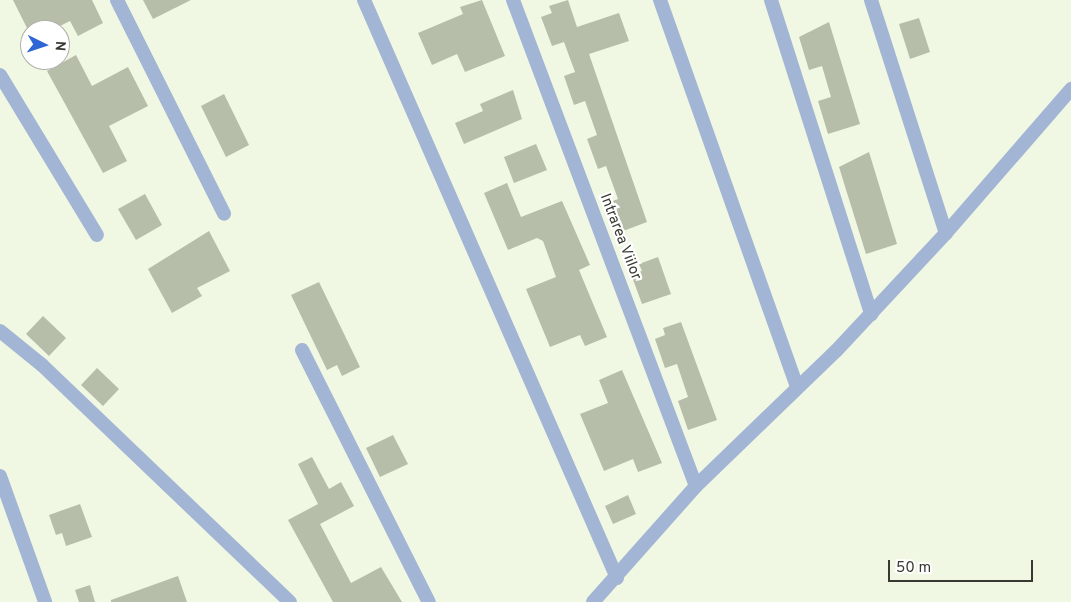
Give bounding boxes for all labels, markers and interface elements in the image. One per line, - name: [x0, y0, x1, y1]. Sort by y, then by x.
- north arrow: [20, 20, 70, 70]
- text: N: [51, 40, 68, 52]
- street label: Intrarea Viilor: [595, 191, 645, 283]
- scale bar: [891, 550, 1036, 582]
- text: 50 m: [896, 559, 931, 578]

